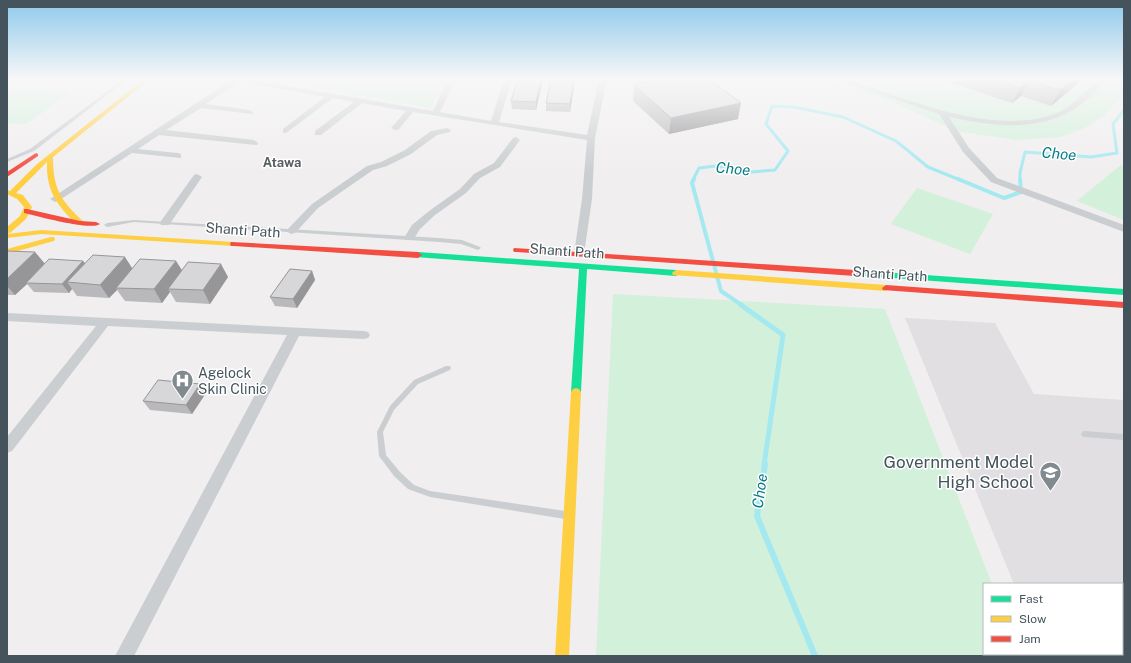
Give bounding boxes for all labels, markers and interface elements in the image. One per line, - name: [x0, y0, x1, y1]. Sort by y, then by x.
- water label: Choe: [1041, 144, 1077, 163]
- district label: Atawa: [263, 155, 301, 170]
- water label: Choe: [715, 159, 751, 178]
- street label: Shanti Path: [205, 219, 281, 241]
- street label: Shanti Path: [529, 240, 605, 262]
- street label: Shanti Path: [852, 263, 928, 285]
- place label: Agelock Skin Clinic: [198, 365, 267, 397]
- hospital icon: Agelock Skin Clinic: [170, 368, 196, 401]
- place label: Government Model High School: [884, 452, 1034, 492]
- school or university icon: Government Model High School: [1037, 459, 1063, 492]
- water label: Choe: [749, 473, 770, 509]
- legend: [983, 583, 1123, 655]
- text: Fast: [1019, 592, 1044, 606]
- text: Slow: [1019, 612, 1047, 626]
- text: Jam: [1019, 632, 1041, 646]

